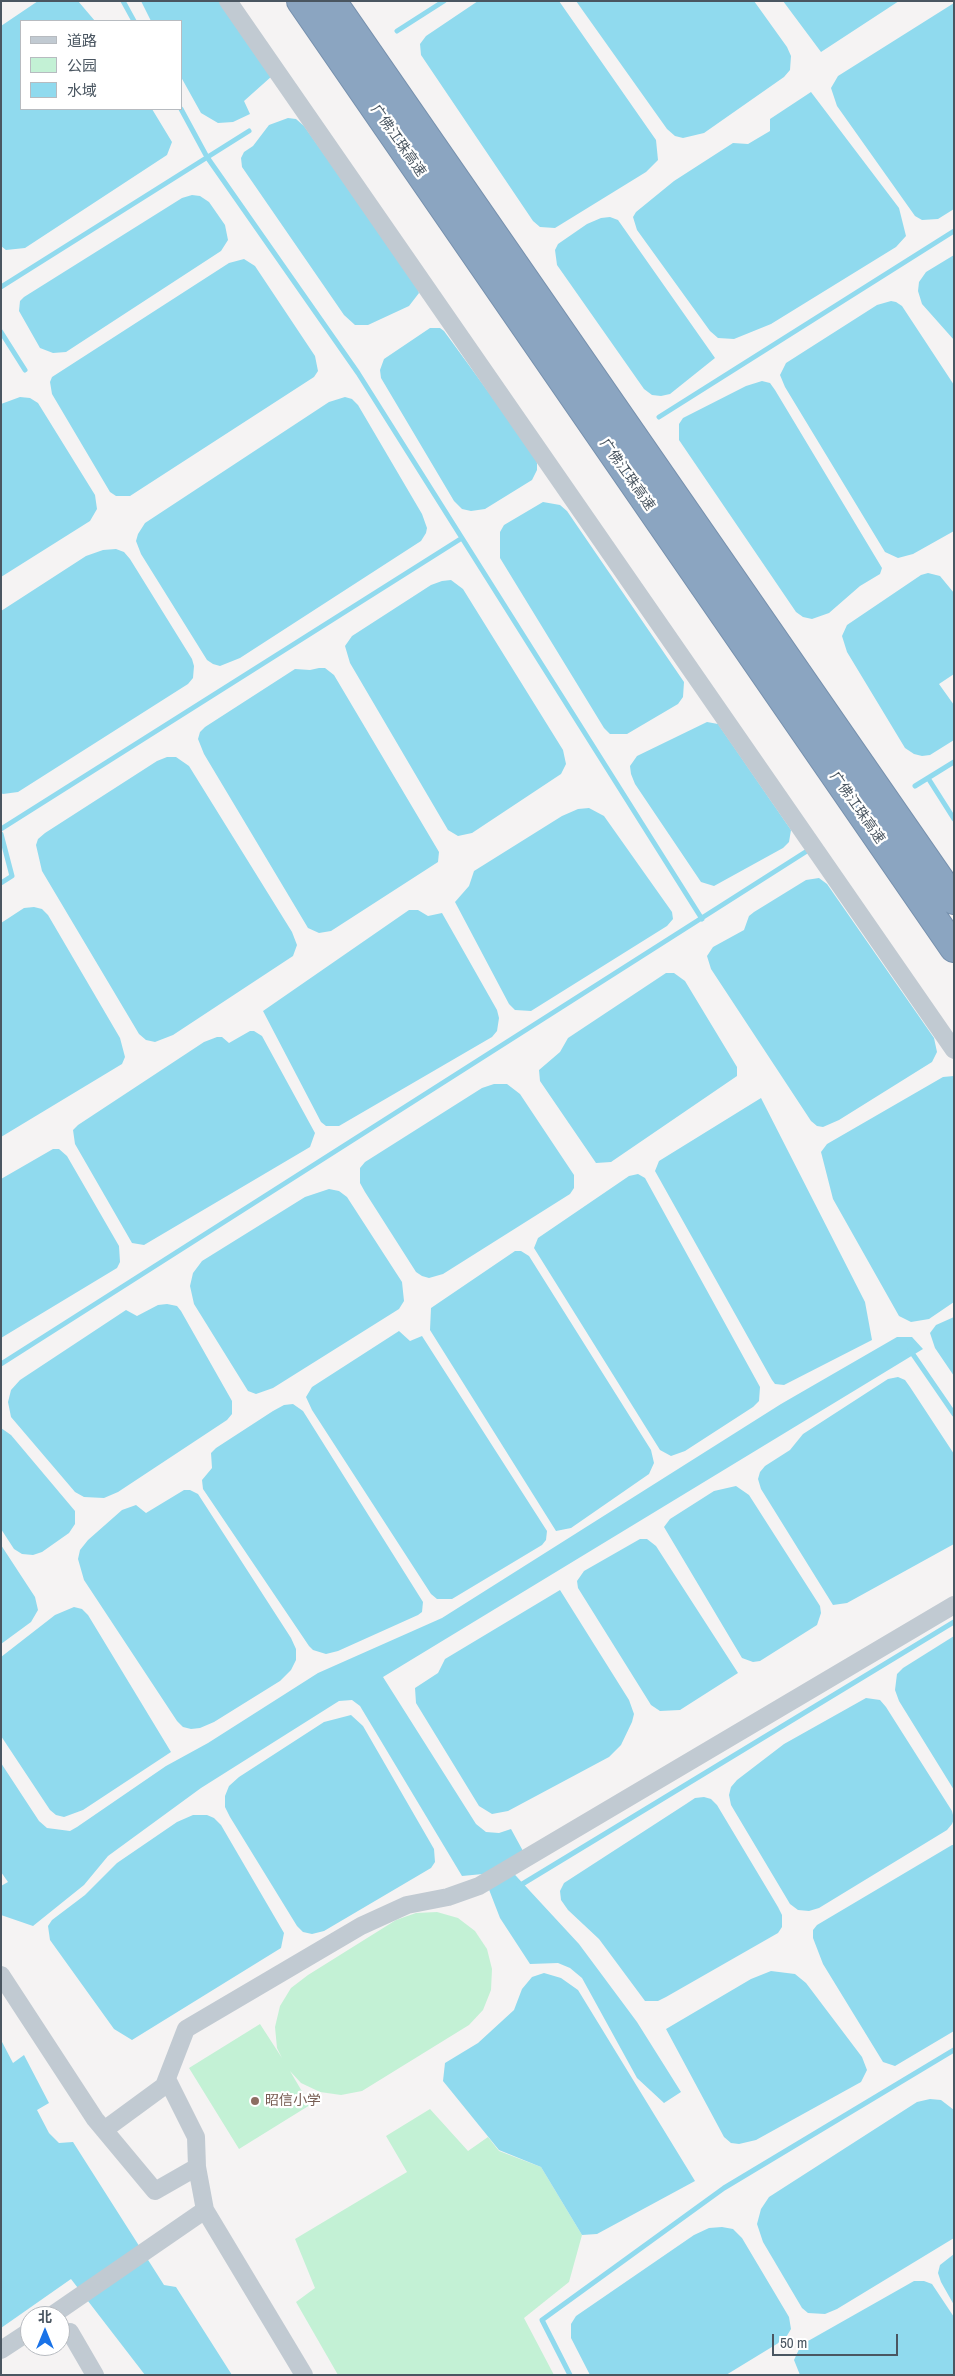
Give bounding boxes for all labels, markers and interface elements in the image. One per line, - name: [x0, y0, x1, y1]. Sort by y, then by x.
- legend: [20, 20, 182, 110]
- text: 道路: [67, 30, 97, 51]
- text: 公园: [67, 55, 97, 76]
- text: 水域: [67, 80, 97, 101]
- street label: 广佛江珠高速: [367, 102, 429, 180]
- street label: 广佛江珠高速: [596, 436, 658, 514]
- street label: 广佛江珠高速: [826, 769, 888, 847]
- place label: 昭信小学: [265, 2093, 321, 2109]
- marker: 昭信小学: [249, 2095, 261, 2107]
- north arrow: [20, 2306, 70, 2356]
- text: 北: [38, 2308, 52, 2326]
- scale bar: [775, 2324, 901, 2356]
- text: 50 m: [780, 2332, 807, 2353]

